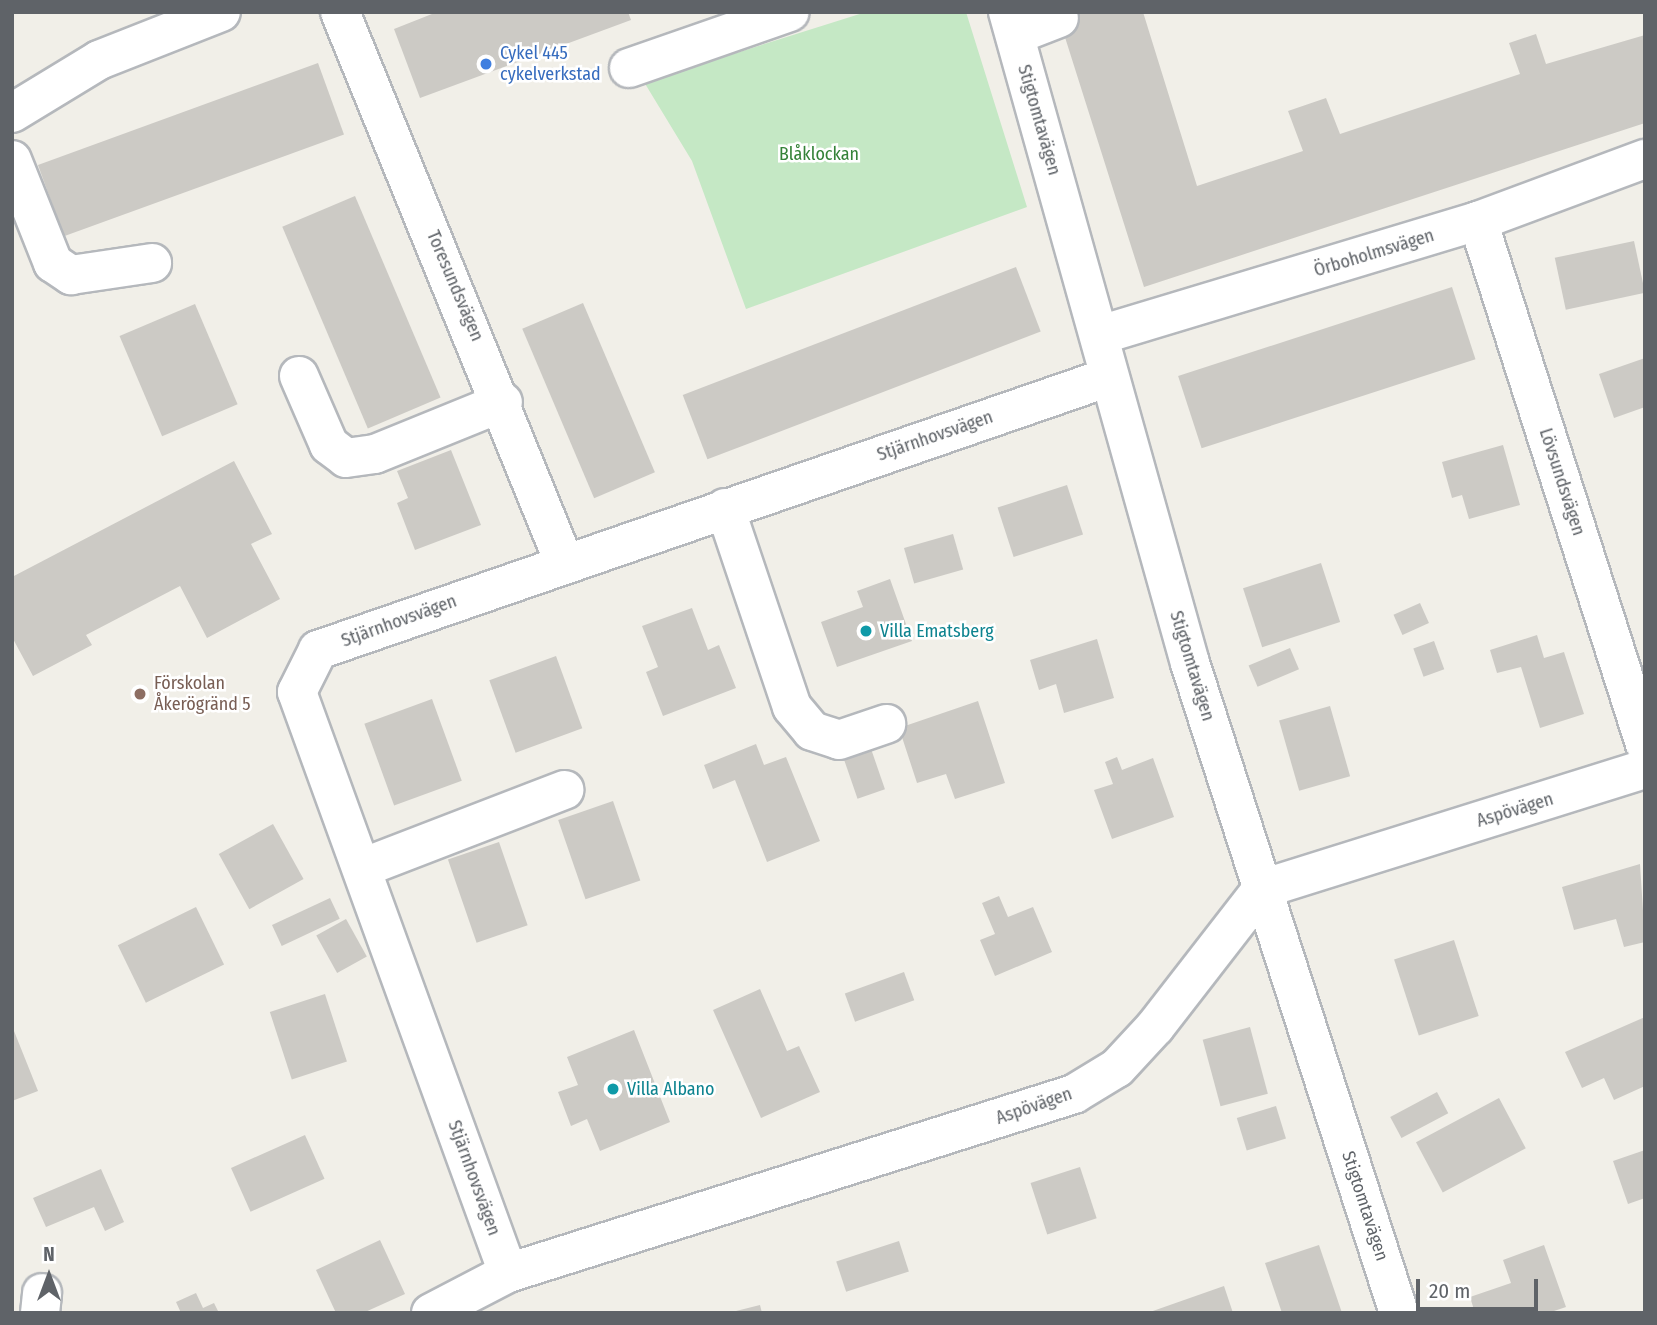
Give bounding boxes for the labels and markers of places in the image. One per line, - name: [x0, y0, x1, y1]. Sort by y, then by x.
- place label: Cykel 445 cykelverkstad: [500, 43, 601, 86]
- marker: Cykel 445 cykelverkstad: [478, 56, 494, 72]
- place label: Villa Ematsberg: [880, 620, 994, 642]
- marker: Villa Ematsberg: [858, 623, 874, 639]
- place label: Förskolan Åkerögränd 5: [154, 673, 250, 716]
- marker: Förskolan Åkerögränd 5: [132, 686, 148, 702]
- place label: Villa Albano: [627, 1078, 715, 1100]
- marker: Villa Albano: [605, 1081, 621, 1097]

